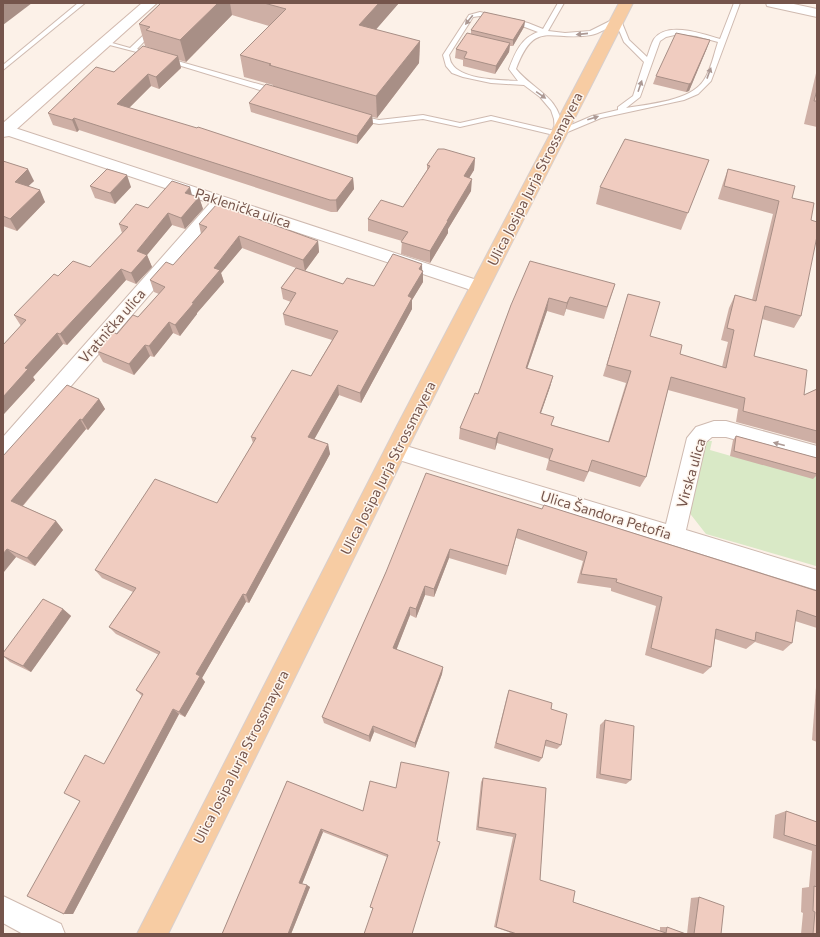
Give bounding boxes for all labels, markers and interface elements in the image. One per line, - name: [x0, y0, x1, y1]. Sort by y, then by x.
- one-way arrow: [464, 15, 473, 25]
- one-way arrow: [576, 31, 588, 37]
- one-way arrow: [707, 67, 713, 79]
- one-way arrow: [638, 80, 644, 92]
- street label: Ulica Josipa Jurja Strossmayera: [483, 89, 586, 268]
- one-way arrow: [536, 91, 546, 99]
- one-way arrow: [588, 115, 600, 121]
- street label: Paklenička ulica: [193, 184, 293, 231]
- street label: Vratnička ulica: [75, 285, 148, 366]
- street label: Ulica Josipa Jurja Strossmayera: [336, 378, 439, 557]
- street label: Virska ulica: [672, 436, 709, 510]
- one-way arrow: [773, 441, 785, 447]
- street label: Ulica Šandora Petofia: [539, 487, 674, 543]
- street label: Ulica Josipa Jurja Strossmayera: [189, 667, 292, 846]

